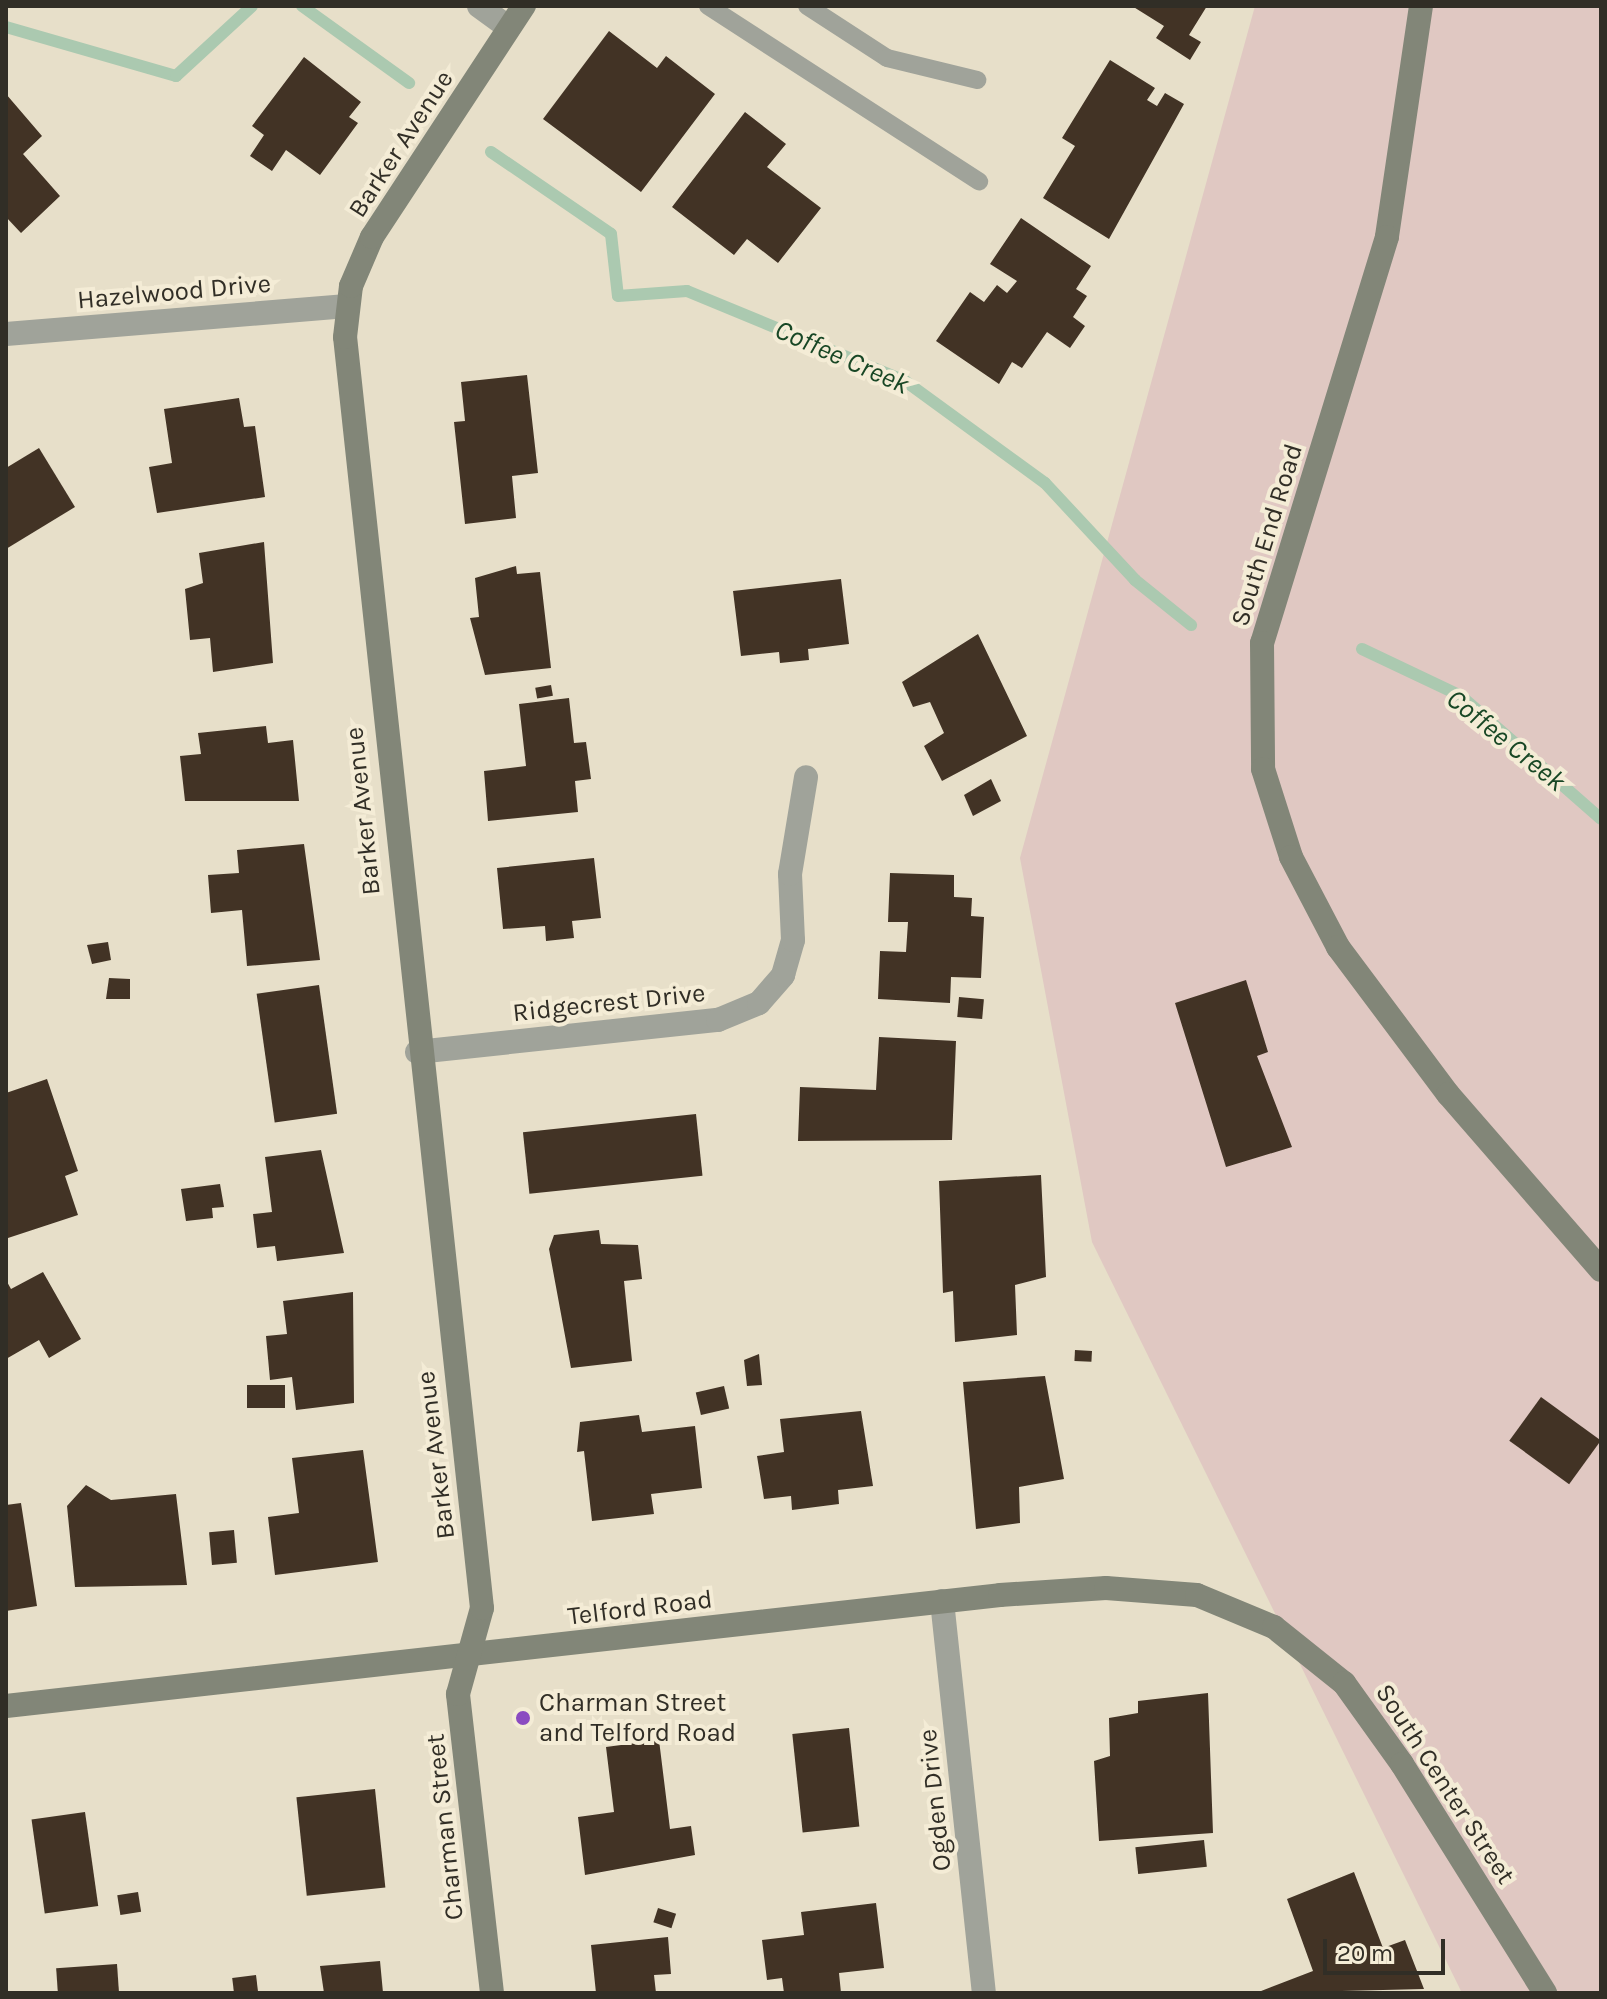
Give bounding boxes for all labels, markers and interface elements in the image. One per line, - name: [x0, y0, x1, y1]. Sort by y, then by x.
- street label: Barker Avenue: [342, 65, 460, 223]
- street label: Hazelwood Drive: [76, 268, 272, 316]
- water label: Coffee Creek: [770, 312, 914, 402]
- street label: South End Road: [1224, 440, 1310, 630]
- water label: Coffee Creek: [1440, 682, 1572, 798]
- street label: Barker Avenue: [339, 725, 387, 897]
- street label: Ridgecrest Drive: [511, 977, 707, 1029]
- street label: Barker Avenue: [410, 1369, 462, 1541]
- street label: Telford Road: [566, 1584, 714, 1632]
- street label: South Center Street: [1369, 1678, 1521, 1890]
- place label: Charman Street and Telford Road: [539, 1687, 736, 1748]
- marker: Charman Street and Telford Road: [514, 1709, 532, 1727]
- street label: Ogden Drive: [912, 1727, 958, 1873]
- street label: Charman Street: [420, 1732, 470, 1922]
- scale bar: [1327, 1923, 1449, 1973]
- text: 20 m: [1337, 1939, 1393, 1967]

